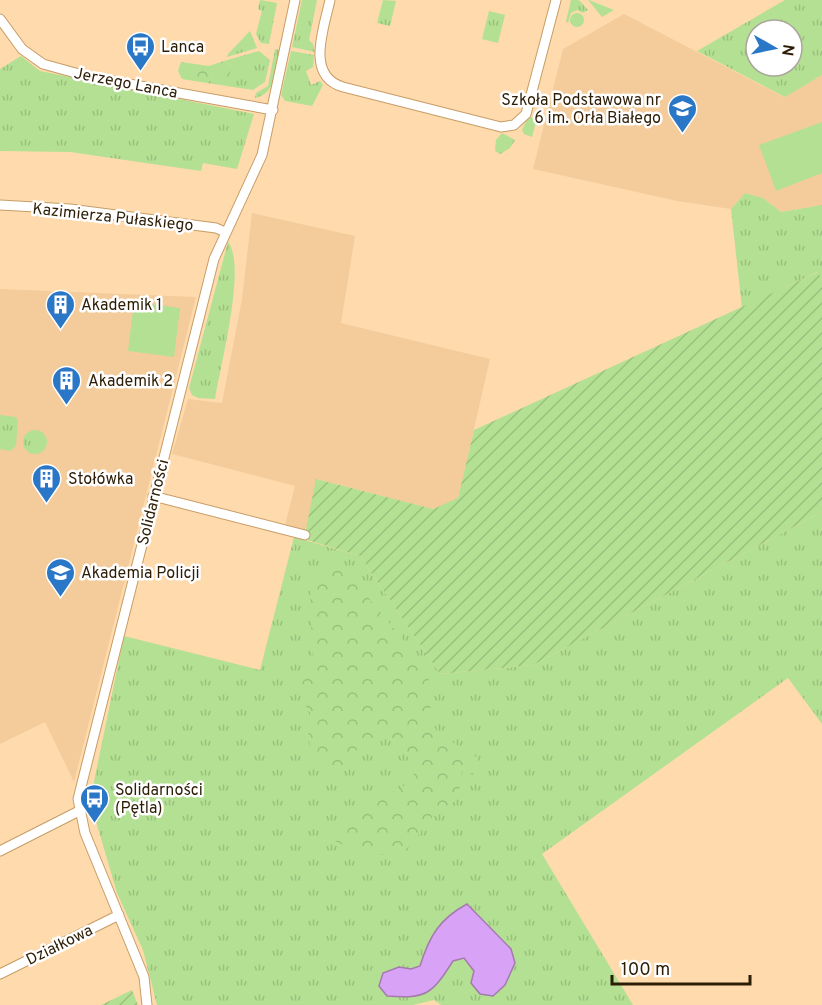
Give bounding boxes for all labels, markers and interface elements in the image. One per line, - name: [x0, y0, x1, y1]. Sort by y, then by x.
- north arrow: [744, 18, 804, 78]
- bus stop icon: Lanca: [124, 30, 156, 72]
- place label: Lanca: [161, 38, 204, 58]
- text: N: [776, 43, 798, 57]
- street label: Jerzego Lanca: [72, 64, 179, 104]
- place label: Szkoła Podstawowa nr 6 im. Orła Białego: [501, 91, 661, 129]
- school or university icon: Szkoła Podstawowa nr 6 im. Orła Białego: [666, 92, 698, 134]
- street label: Kazimierza Pułaskiego: [31, 200, 194, 236]
- building icon: Akademik 1: [44, 288, 76, 330]
- place label: Akademik 1: [81, 296, 162, 316]
- building icon: Akademik 2: [51, 364, 83, 406]
- place label: Akademik 2: [88, 372, 173, 392]
- street label: Solidarności: [134, 457, 174, 548]
- building icon: Stołówka: [31, 462, 63, 504]
- place label: Stołówka: [68, 470, 133, 490]
- school or university icon: Akademia Policji: [44, 556, 76, 598]
- place label: Akademia Policji: [81, 564, 200, 584]
- place label: Solidarności (Pętla): [115, 781, 203, 819]
- bus stop icon: Solidarności (Pętla): [78, 782, 110, 824]
- street label: Działkowa: [23, 921, 97, 971]
- scale bar: [612, 948, 750, 986]
- text: 100 m: [621, 959, 670, 982]

